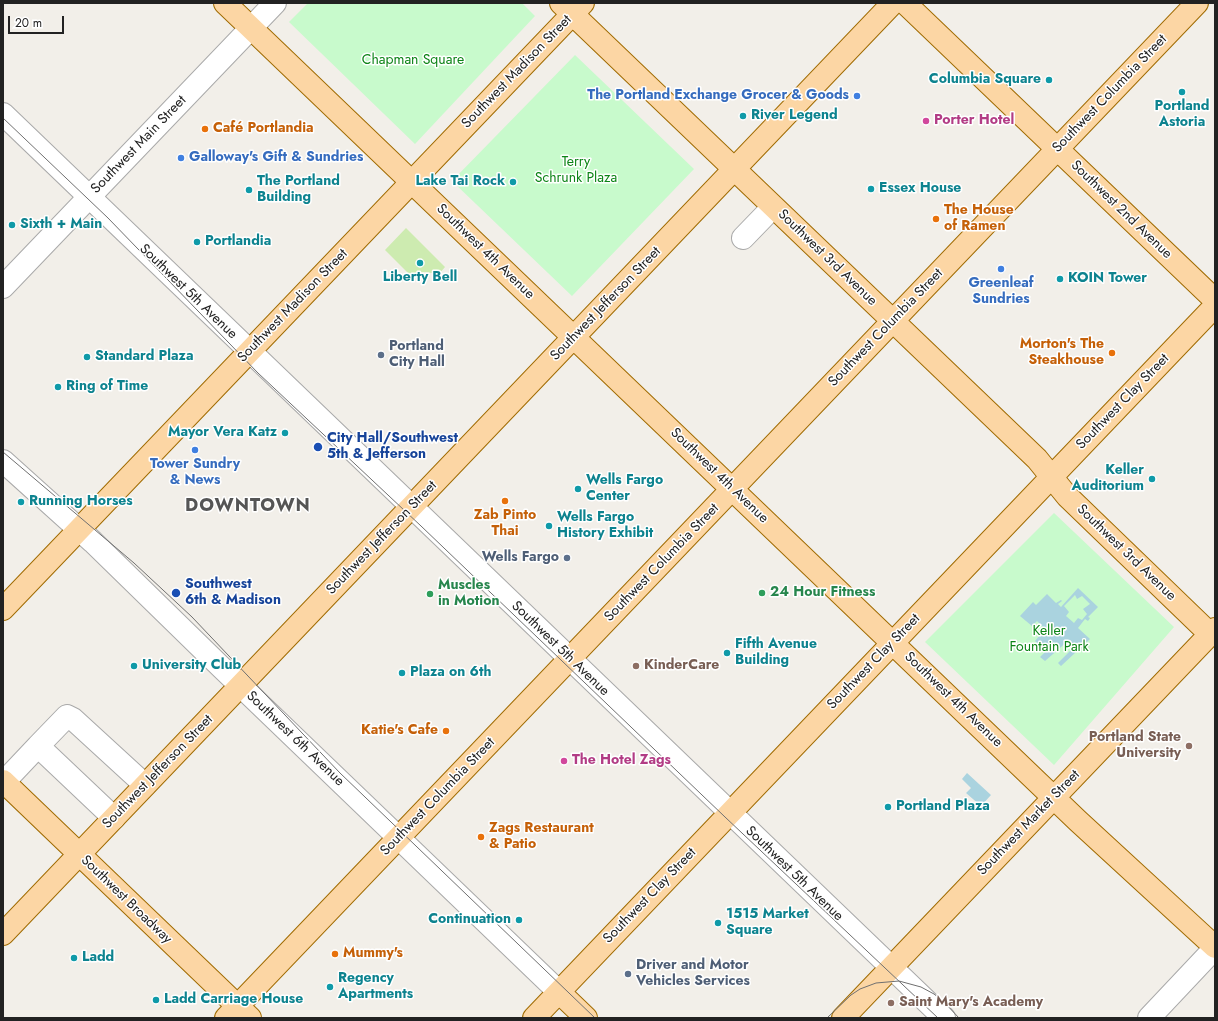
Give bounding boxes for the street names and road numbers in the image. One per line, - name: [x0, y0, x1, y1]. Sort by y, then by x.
- street label: Southwest Madison Street: [459, 12, 575, 132]
- street label: Southwest Columbia Street: [1049, 31, 1171, 157]
- street label: Southwest Main Street: [88, 93, 190, 197]
- street label: Southwest 2nd Avenue: [1067, 157, 1175, 263]
- street label: Southwest 4th Avenue: [433, 201, 537, 303]
- street label: Southwest 3rd Avenue: [774, 206, 880, 310]
- street label: Southwest 5th Avenue: [136, 241, 240, 343]
- street label: Southwest Jefferson Street: [547, 244, 665, 364]
- street label: Southwest Madison Street: [235, 246, 351, 366]
- street label: Southwest Columbia Street: [825, 265, 947, 391]
- street label: Southwest Clay Street: [1073, 351, 1173, 453]
- street label: Southwest 4th Avenue: [667, 425, 771, 527]
- street label: Southwest Jefferson Street: [323, 478, 441, 598]
- street label: Southwest Columbia Street: [601, 500, 723, 626]
- street label: Southwest 3rd Avenue: [1073, 501, 1179, 605]
- street label: Southwest 5th Avenue: [508, 598, 612, 700]
- street label: Southwest Clay Street: [824, 611, 924, 713]
- street label: Southwest 4th Avenue: [901, 649, 1005, 751]
- street label: Southwest 6th Avenue: [243, 688, 347, 790]
- street label: Southwest Jefferson Street: [99, 712, 217, 832]
- street label: Southwest Columbia Street: [377, 734, 499, 860]
- street label: Southwest Market Street: [974, 767, 1084, 879]
- street label: Southwest 5th Avenue: [742, 823, 846, 925]
- street label: Southwest Clay Street: [600, 845, 700, 947]
- street label: Southwest Broadway: [77, 852, 175, 948]

